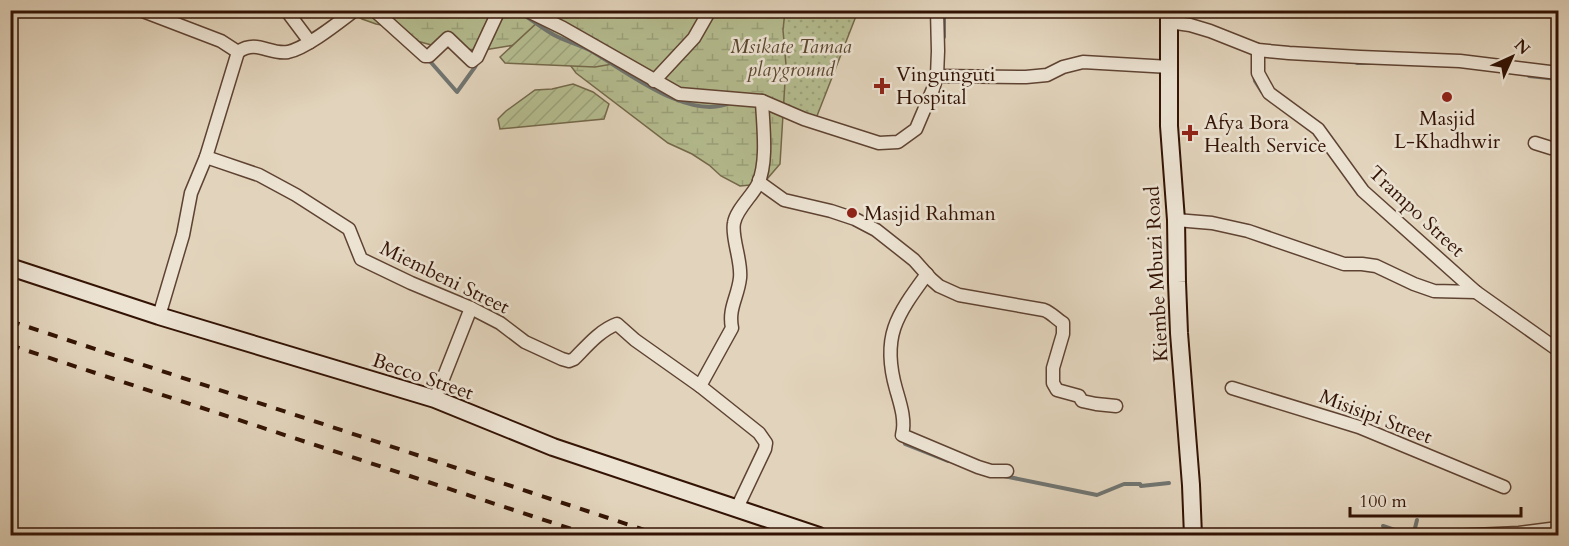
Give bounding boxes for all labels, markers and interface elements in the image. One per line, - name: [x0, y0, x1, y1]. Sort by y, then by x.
- north arrow: [1482, 27, 1542, 87]
- park label: Msikate Tamaa playground: [730, 33, 852, 83]
- text: N: [1509, 34, 1535, 60]
- place label: Vingunguti Hospital: [896, 61, 996, 111]
- marker: Vingunguti Hospital: [873, 77, 891, 95]
- marker: Masjid L-Khadhwir: [1440, 90, 1454, 104]
- place label: Masjid L-Khadhwir: [1394, 105, 1501, 155]
- place label: Afya Bora Health Service: [1204, 109, 1327, 159]
- marker: Afya Bora Health Service: [1181, 124, 1199, 142]
- street label: Trampo Street: [1363, 160, 1471, 263]
- street label: Kiembe Mbuzi Road: [1138, 185, 1175, 363]
- place label: Masjid Rahman: [864, 200, 996, 227]
- marker: Masjid Rahman: [845, 206, 859, 220]
- street label: Miembeni Street: [376, 234, 515, 321]
- street label: Becco Street: [369, 347, 478, 407]
- street label: Misisipi Street: [1316, 383, 1437, 451]
- scale bar: [1350, 480, 1521, 518]
- text: 100 m: [1359, 489, 1407, 514]

